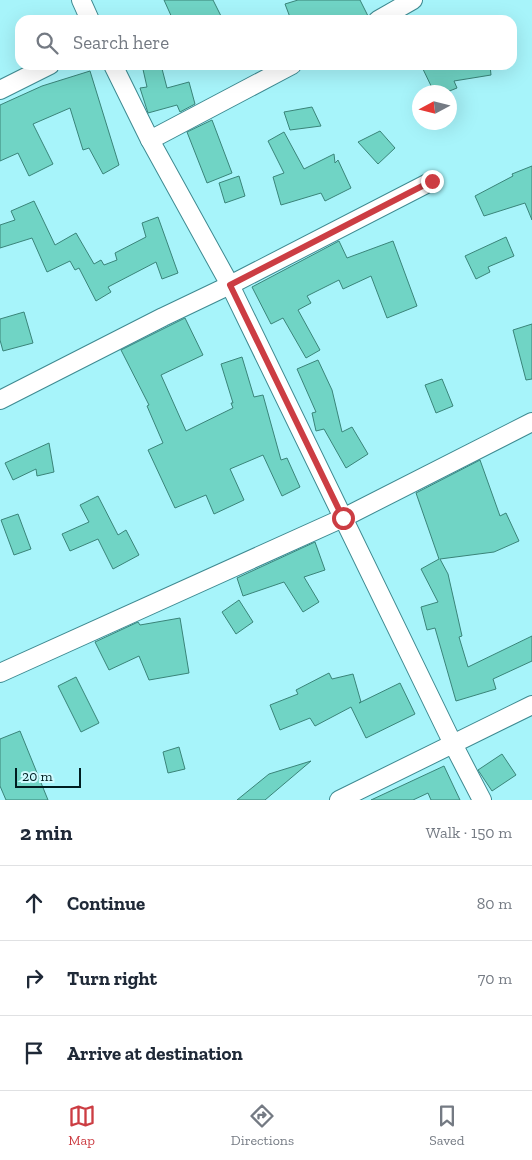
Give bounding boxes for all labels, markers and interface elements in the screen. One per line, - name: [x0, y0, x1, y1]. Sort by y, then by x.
- search box: [15, 15, 517, 70]
- icon: search: [33, 29, 61, 57]
- text: Search here: [73, 31, 169, 54]
- north arrow: [412, 85, 457, 130]
- route end: [421, 170, 444, 193]
- route start: [332, 507, 355, 530]
- scale bar: [15, 765, 81, 788]
- text: 20 m: [22, 768, 53, 785]
- text: 2 min: [20, 820, 72, 845]
- text: Walk · 150 m: [426, 823, 512, 842]
- icon: ahead: [20, 889, 48, 917]
- text: Continue: [67, 892, 145, 915]
- text: 80 m: [477, 894, 512, 913]
- icon: right: [20, 964, 48, 992]
- text: Turn right: [67, 967, 157, 990]
- text: 70 m: [478, 969, 512, 988]
- icon: arrive: [20, 1039, 48, 1067]
- text: Arrive at destination: [67, 1042, 243, 1065]
- tab: Map: [68, 1102, 96, 1149]
- tab: Directions: [231, 1102, 294, 1149]
- tab: Saved: [429, 1102, 464, 1149]

